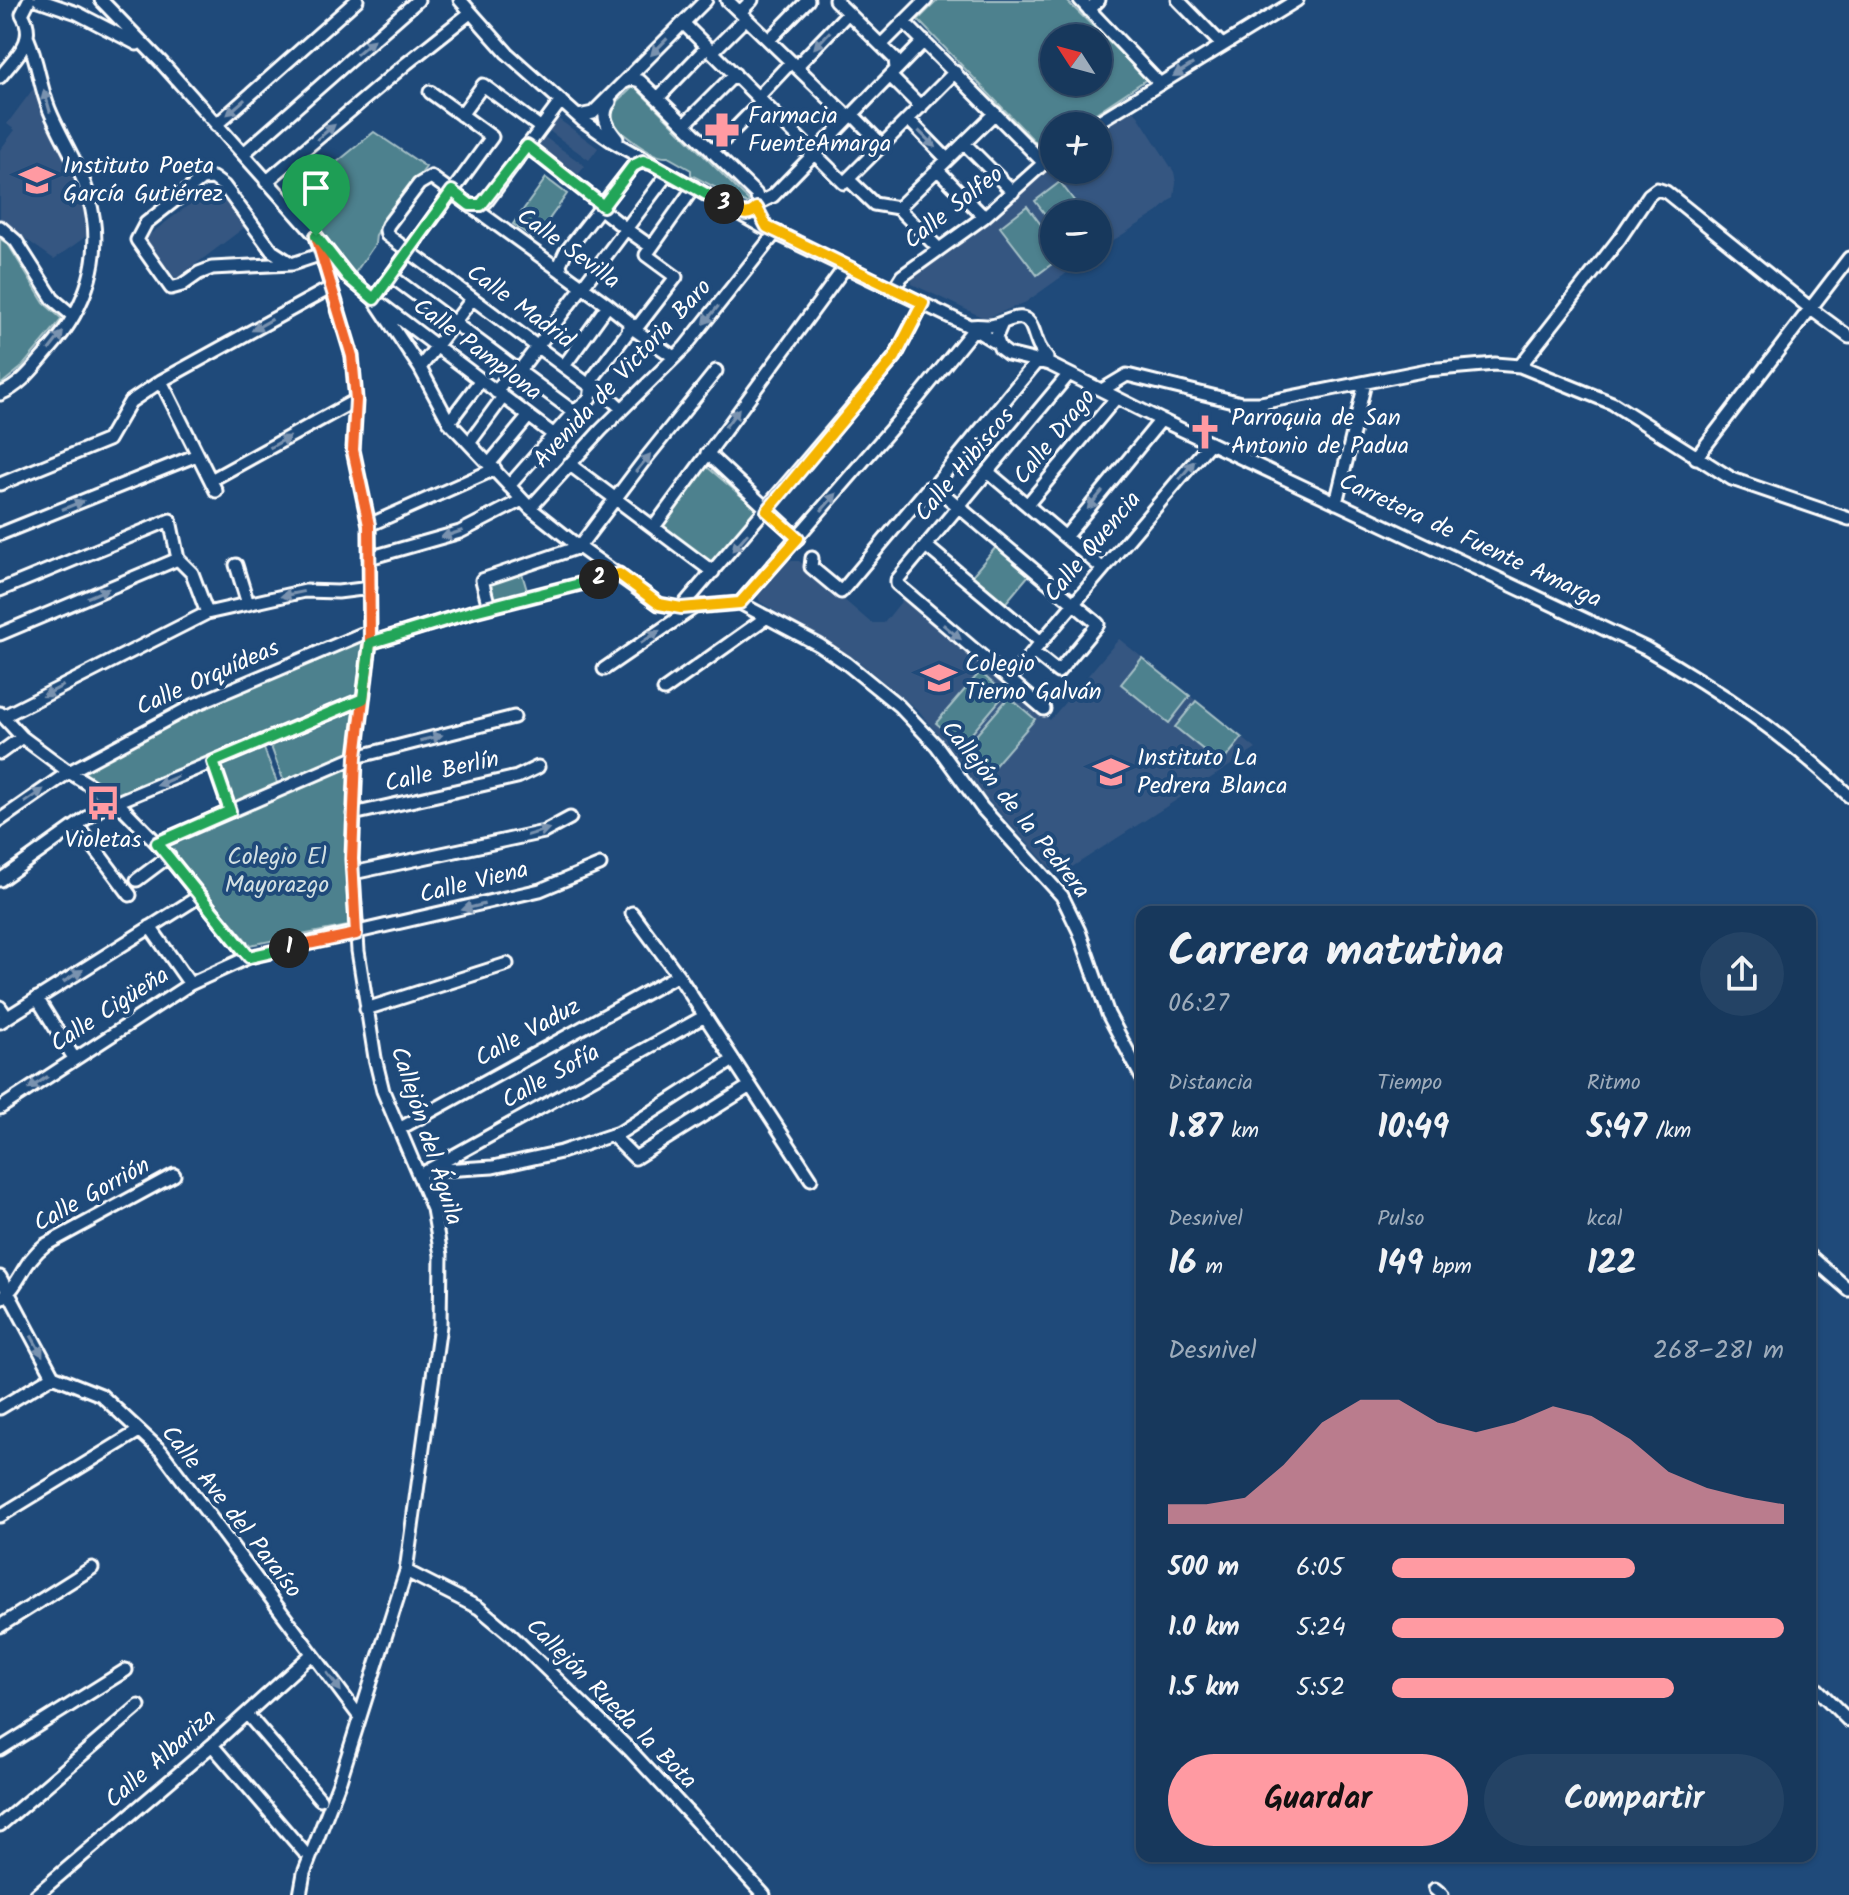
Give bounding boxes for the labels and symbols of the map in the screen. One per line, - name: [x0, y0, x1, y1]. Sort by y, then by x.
- north arrow: [1040, 24, 1112, 96]
- one-way arrow: [814, 30, 832, 49]
- one-way arrow: [651, 37, 669, 56]
- one-way arrow: [354, 39, 374, 56]
- one-way arrow: [1172, 62, 1194, 76]
- one-way arrow: [41, 88, 53, 113]
- place label: Farmacia FuenteAmarga: [748, 97, 891, 164]
- one-way arrow: [226, 98, 246, 115]
- pharmacy icon: Farmacia FuenteAmarga: [703, 111, 741, 149]
- one-way arrow: [315, 124, 335, 141]
- one-way arrow: [918, 129, 936, 148]
- place label: Instituto Poeta García Gutiérrez: [63, 147, 223, 214]
- pin: [282, 154, 350, 236]
- street label: Calle Solfeo: [895, 156, 1013, 260]
- school or university icon: Instituto Poeta García Gutiérrez: [18, 161, 56, 199]
- pin: 3: [704, 184, 744, 224]
- street label: Calle Sevilla: [508, 198, 628, 300]
- street label: Calle Madrid: [458, 254, 583, 360]
- street label: Avenida de Victoria Baro: [524, 270, 722, 478]
- street label: Calle Pamplona: [404, 288, 550, 412]
- one-way arrow: [703, 305, 719, 325]
- one-way arrow: [251, 318, 273, 332]
- one-way arrow: [47, 331, 63, 351]
- street label: Calle Drago: [1004, 380, 1106, 494]
- street label: Calle Hibiscos: [905, 399, 1025, 531]
- place label: Parroquia de San Antonio de Padua: [1231, 399, 1409, 466]
- one-way arrow: [724, 407, 740, 429]
- church icon: Parroquia de San Antonio de Padua: [1186, 413, 1224, 451]
- one-way arrow: [268, 435, 291, 449]
- one-way arrow: [634, 452, 651, 473]
- one-way arrow: [1178, 460, 1195, 480]
- street label: Carretera de Fuente Amarga: [1332, 463, 1608, 619]
- street label: Calle Quencia: [1034, 482, 1152, 612]
- one-way arrow: [1087, 490, 1104, 510]
- one-way arrow: [819, 493, 837, 512]
- one-way arrow: [61, 499, 85, 512]
- one-way arrow: [439, 528, 463, 540]
- one-way arrow: [731, 532, 749, 551]
- pin: 2: [579, 559, 619, 599]
- one-way arrow: [86, 586, 109, 599]
- one-way arrow: [280, 588, 305, 601]
- one-way arrow: [942, 623, 962, 640]
- street label: Calle Orquídeas: [130, 629, 286, 727]
- one-way arrow: [639, 630, 660, 645]
- place label: Colegio Tierno Galván: [965, 645, 1102, 712]
- school or university icon: Colegio Tierno Galván: [920, 659, 958, 697]
- one-way arrow: [42, 683, 64, 697]
- street label: Callejón de la Pedrera: [930, 712, 1100, 908]
- one-way arrow: [419, 732, 444, 744]
- place label: Instituto La Pedrera Blanca: [1137, 739, 1288, 806]
- street label: Calle Berlín: [381, 740, 503, 804]
- school or university icon: Instituto La Pedrera Blanca: [1092, 753, 1130, 791]
- one-way arrow: [155, 775, 179, 788]
- bus stop icon: Violetas: [84, 784, 122, 822]
- one-way arrow: [24, 789, 45, 804]
- place label: Violetas: [65, 821, 141, 860]
- one-way arrow: [526, 825, 550, 838]
- park label: Colegio El Mayorazgo: [225, 838, 329, 905]
- street label: Calle Viena: [415, 851, 533, 915]
- one-way arrow: [460, 901, 485, 913]
- pin: 1: [269, 928, 309, 968]
- street label: Calle Cigüeña: [43, 957, 177, 1063]
- one-way arrow: [62, 969, 84, 983]
- street label: Calle Vaduz: [468, 988, 588, 1078]
- street label: Calle Sofía: [495, 1034, 607, 1120]
- street label: Callejón del Águila: [379, 1041, 473, 1231]
- one-way arrow: [28, 1075, 49, 1090]
- street label: Calle Gorrión: [26, 1147, 158, 1243]
- one-way arrow: [29, 1335, 43, 1357]
- street label: Calle Ave del Paraíso: [151, 1417, 312, 1607]
- street label: Callejón Rueda la Bota: [516, 1609, 706, 1799]
- one-way arrow: [325, 1672, 341, 1692]
- street label: Calle Albariza: [96, 1699, 226, 1819]

